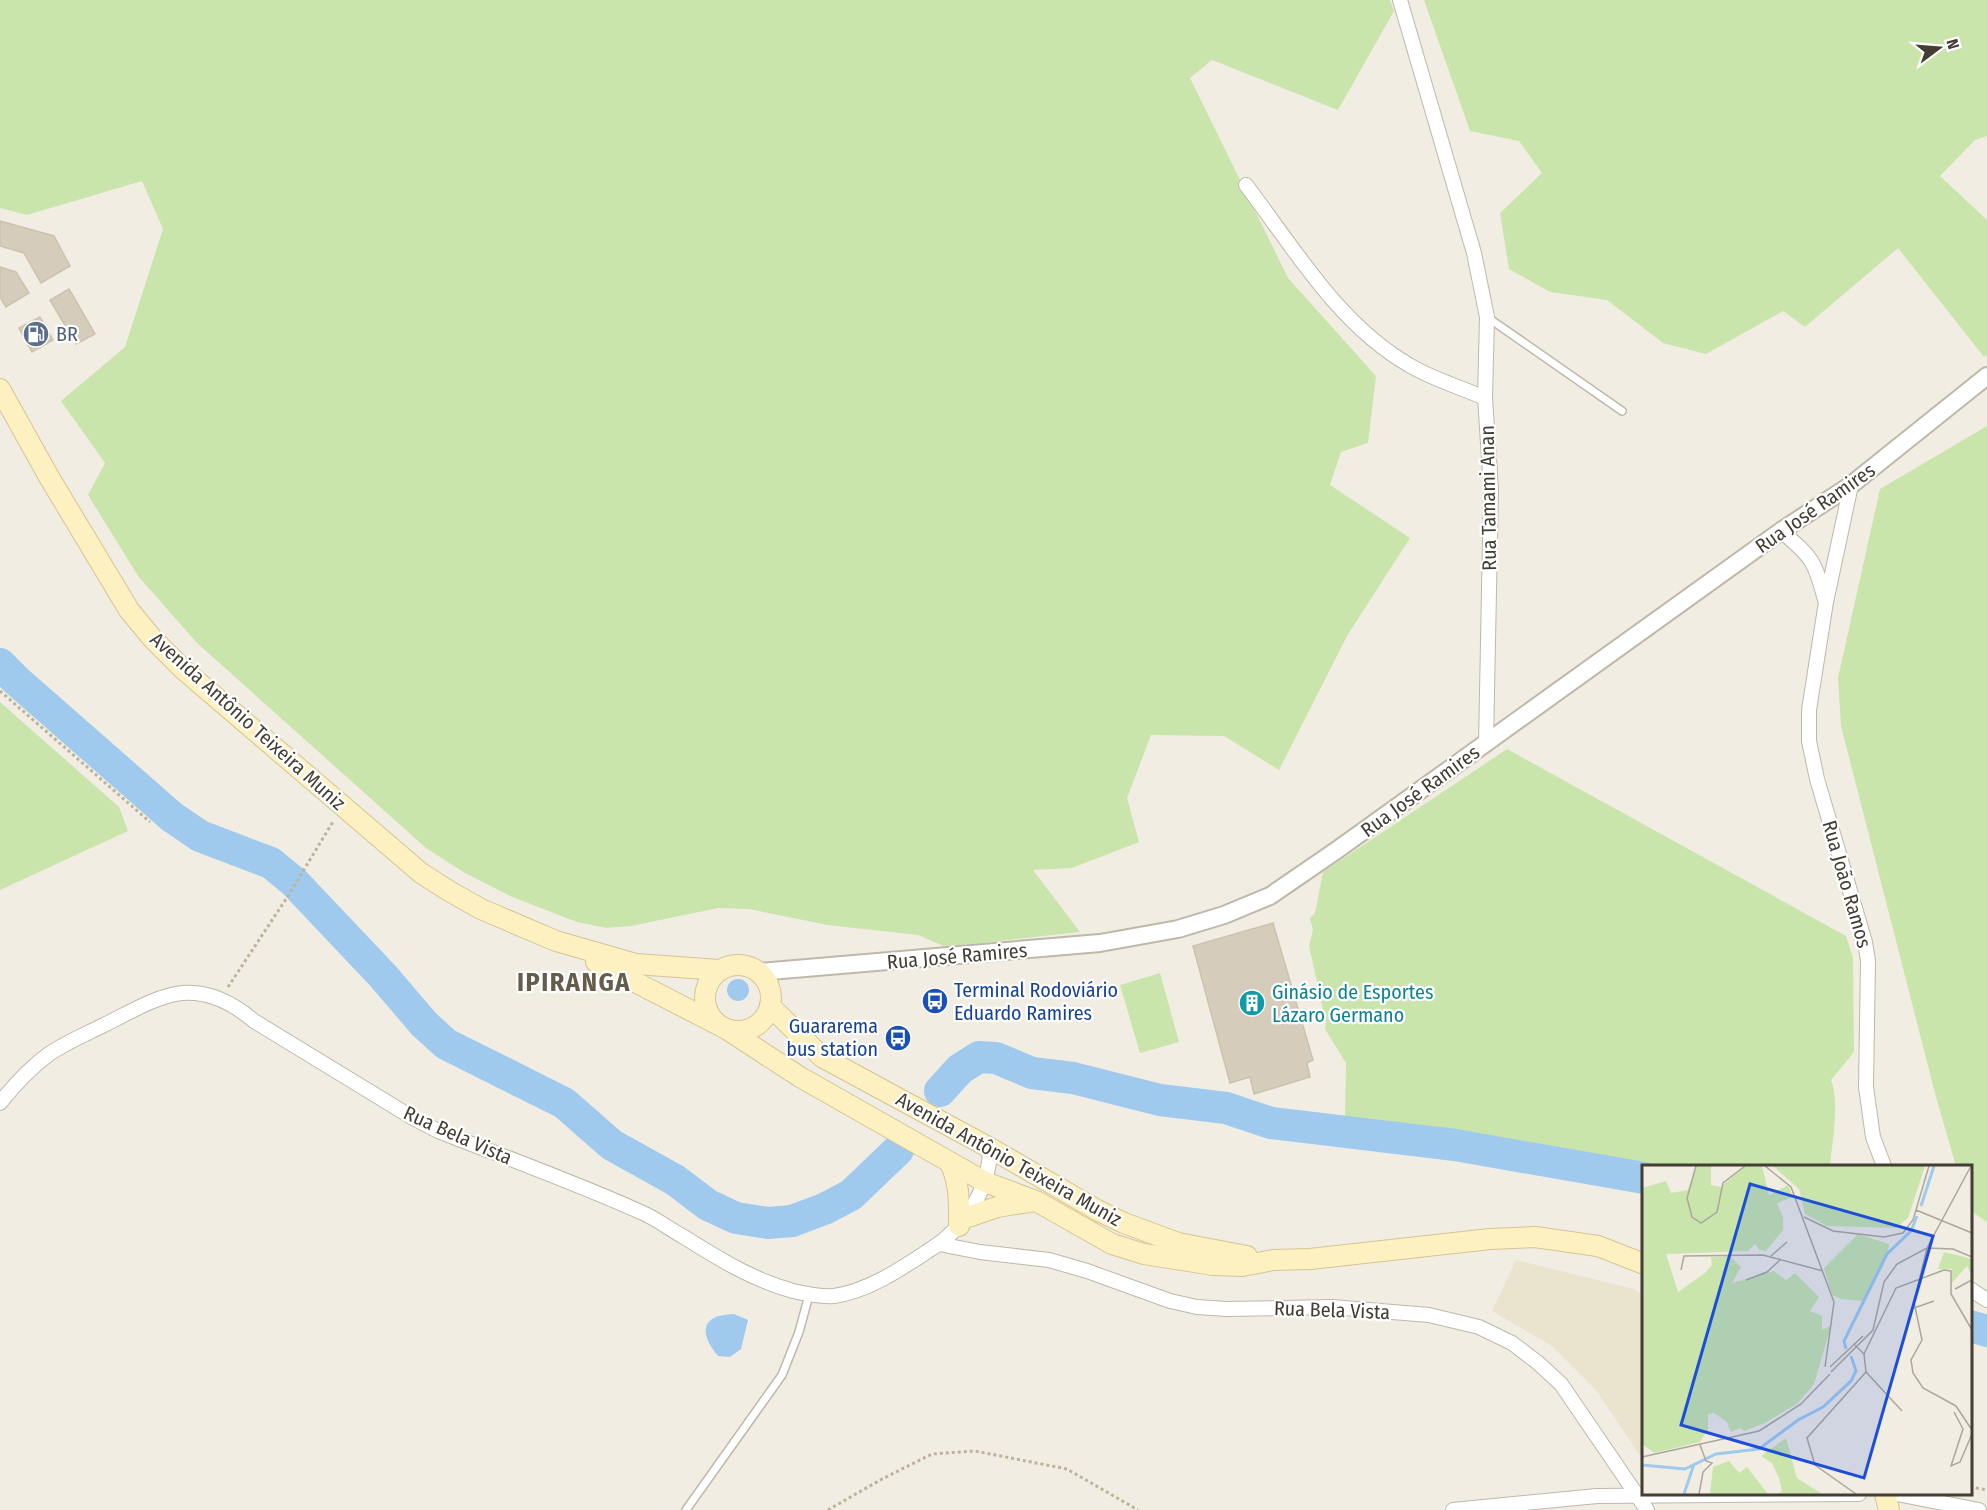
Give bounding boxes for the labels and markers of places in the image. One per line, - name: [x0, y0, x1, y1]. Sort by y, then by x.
- fuel station icon: BR: [21, 319, 51, 349]
- place label: BR: [56, 322, 78, 346]
- place label: Terminal Rodoviário Eduardo Ramires: [954, 978, 1118, 1025]
- place label: Ginásio de Esportes Lázaro Germano: [1272, 980, 1433, 1027]
- bus stop icon: Terminal Rodoviário Eduardo Ramires: [920, 986, 950, 1016]
- building icon: Ginásio de Esportes Lázaro Germano: [1237, 988, 1267, 1018]
- place label: Guararema bus station: [786, 1014, 878, 1061]
- bus stop icon: Guararema bus station: [883, 1023, 913, 1053]

